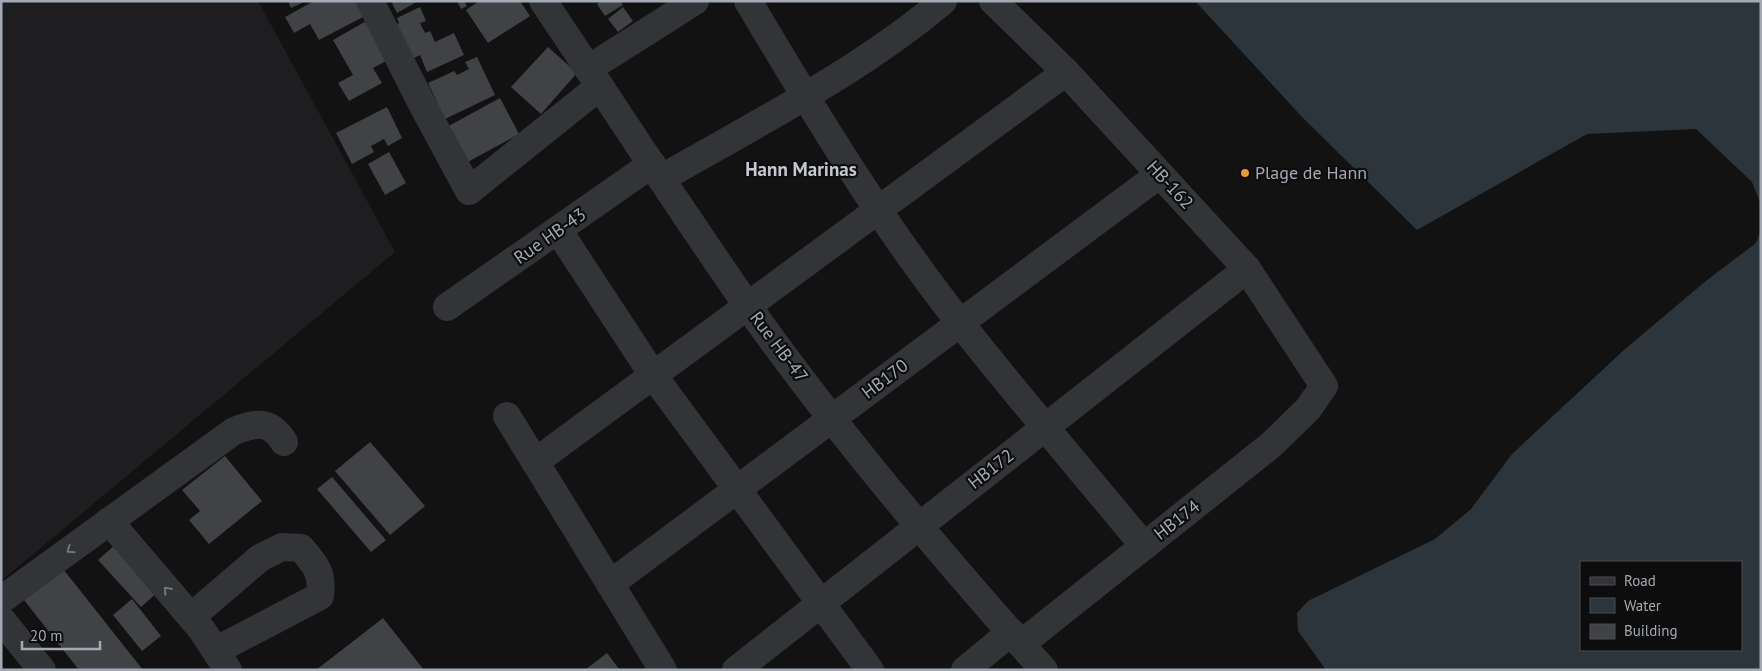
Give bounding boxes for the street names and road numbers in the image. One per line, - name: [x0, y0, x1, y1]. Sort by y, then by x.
- street label: HB-162: [1142, 155, 1199, 214]
- street label: Rue HB-43: [509, 202, 590, 269]
- street label: Rue HB-47: [745, 307, 814, 387]
- street label: HB170: [857, 354, 913, 403]
- street label: HB172: [963, 444, 1018, 494]
- street label: HB174: [1149, 494, 1204, 545]

